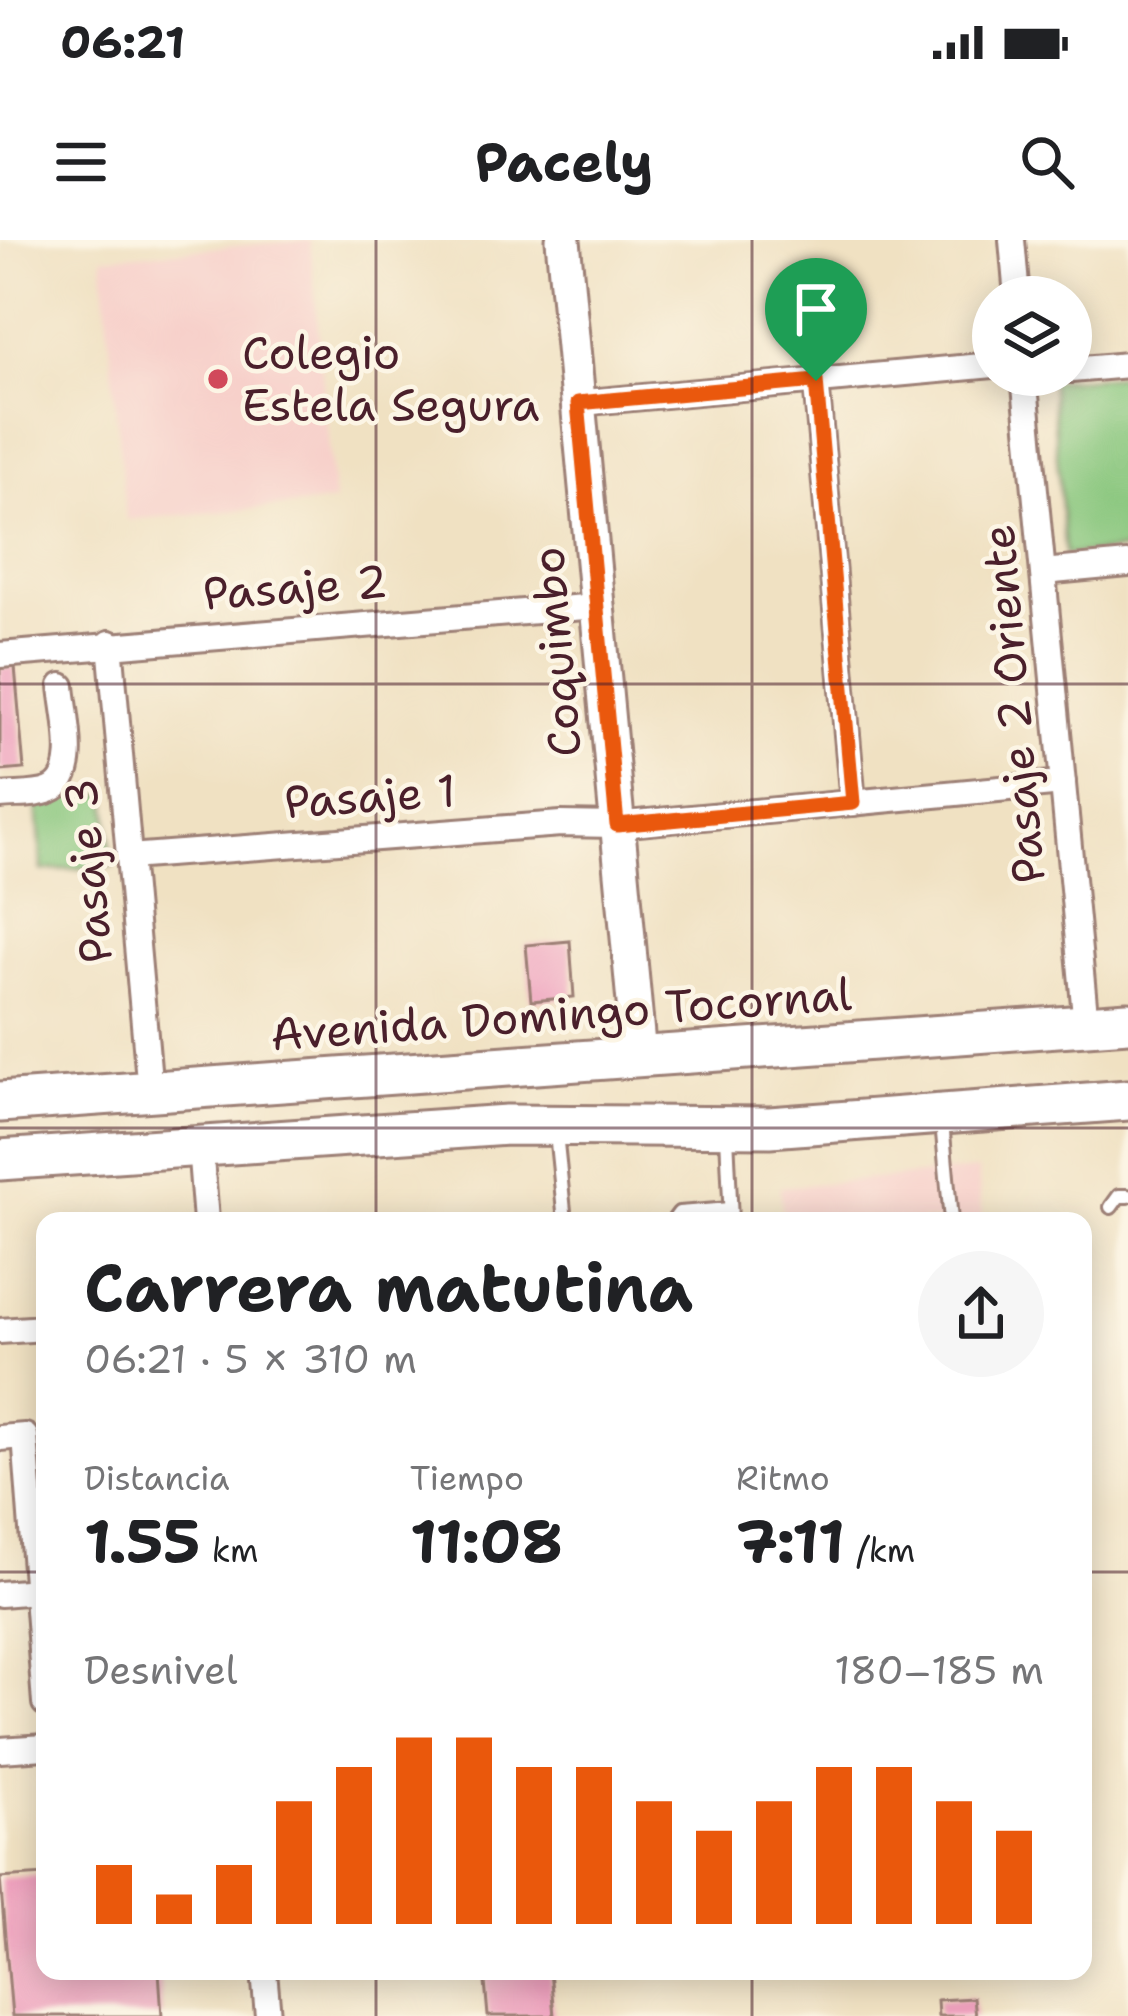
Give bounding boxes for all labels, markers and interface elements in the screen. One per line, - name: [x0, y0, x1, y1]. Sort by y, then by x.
- text: 06:21: [60, 12, 185, 72]
- text: Pacely: [475, 126, 653, 198]
- icon: menu: [48, 129, 114, 195]
- icon: search: [1014, 129, 1080, 195]
- pin: [765, 258, 867, 381]
- icon: arrive: [783, 276, 849, 342]
- map controls: [972, 276, 1092, 396]
- button: layers: [972, 276, 1092, 396]
- place label: Colegio Estela Segura: [242, 323, 539, 435]
- marker: Colegio Estela Segura: [205, 366, 231, 392]
- street label: Pasaje 2 Oriente: [967, 522, 1059, 886]
- street label: Coquimbo: [517, 545, 595, 759]
- street label: Pasaje 2: [201, 551, 389, 623]
- street label: Pasaje 1: [282, 760, 458, 832]
- street label: Pasaje 3: [50, 776, 126, 966]
- street label: Avenida Domingo Tocornal: [268, 964, 854, 1064]
- text: Carrera matutina: [84, 1244, 693, 1332]
- button: share: [918, 1251, 1044, 1377]
- text: 06:21 · 5 × 310 m: [84, 1333, 417, 1385]
- text: Distancia: [84, 1456, 229, 1501]
- text: Tiempo: [410, 1456, 524, 1501]
- text: Ritmo: [736, 1456, 830, 1501]
- text: 1.55: [84, 1501, 200, 1581]
- text: 11:08: [410, 1501, 563, 1581]
- text: 7:11: [736, 1501, 845, 1581]
- text: km: [200, 1528, 258, 1573]
- text: /km: [845, 1528, 915, 1573]
- text: Desnivel: [84, 1644, 238, 1696]
- text: 180–185 m: [834, 1644, 1044, 1696]

